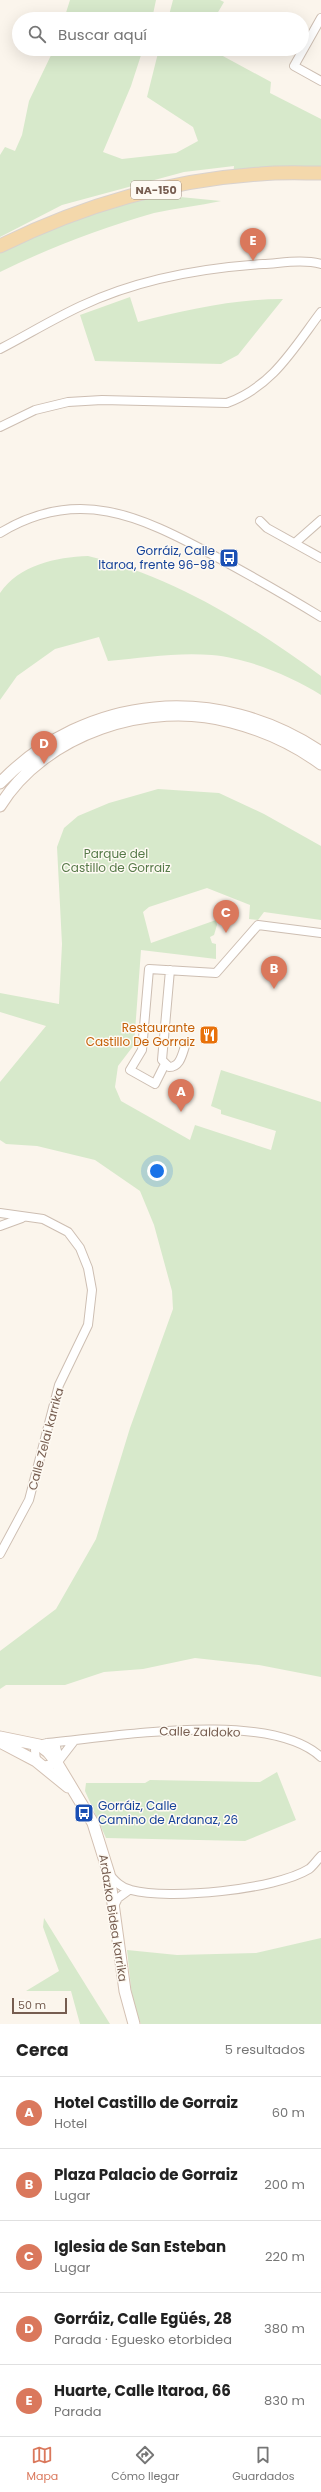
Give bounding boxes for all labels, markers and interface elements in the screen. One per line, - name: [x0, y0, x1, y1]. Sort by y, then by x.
- search box: [12, 12, 309, 56]
- icon: search: [26, 23, 48, 45]
- text: Buscar aquí: [58, 24, 147, 45]
- road number: NA-150: [131, 181, 181, 199]
- pin: E: [240, 228, 266, 261]
- place label: Gorráiz, Calle Itaroa, frente 96-98: [98, 542, 215, 573]
- bus stop icon: Gorráiz, Calle Itaroa, frente 96-98: [218, 547, 240, 569]
- pin: D: [31, 731, 57, 764]
- park label: Parque del Castillo de Gorraiz: [62, 845, 171, 876]
- pin: C: [213, 900, 239, 933]
- pin: B: [261, 956, 287, 989]
- place label: Restaurante Castillo De Gorraiz: [86, 1019, 195, 1050]
- restaurant icon: Restaurante Castillo De Gorraiz: [198, 1024, 220, 1046]
- pin: A: [168, 1079, 194, 1112]
- your location: [147, 1161, 167, 1181]
- street label: Calle Zelai karrika: [24, 1386, 67, 1492]
- street label: Calle Zaldoko: [159, 1722, 241, 1741]
- place label: Gorráiz, Calle Camino de Ardanaz, 26: [98, 1797, 238, 1828]
- bus stop icon: Gorráiz, Calle Camino de Ardanaz, 26: [73, 1802, 95, 1824]
- street label: Ardazko Bidea karrika: [95, 1853, 132, 1983]
- scale bar: [12, 1996, 67, 2015]
- text: 50 m: [18, 1997, 46, 2013]
- text: Cerca: [16, 2038, 69, 2062]
- text: 5 resultados: [225, 2040, 305, 2059]
- text: Hotel Castillo de Gorraiz: [54, 2092, 238, 2113]
- text: A: [24, 2103, 34, 2122]
- text: 60 m: [272, 2103, 305, 2122]
- text: Hotel: [54, 2114, 87, 2133]
- text: Plaza Palacio de Gorraiz: [54, 2164, 238, 2185]
- text: B: [25, 2175, 33, 2194]
- text: 200 m: [264, 2175, 305, 2194]
- text: Lugar: [54, 2186, 90, 2205]
- text: Iglesia de San Esteban: [54, 2236, 226, 2257]
- text: C: [24, 2247, 34, 2266]
- text: 220 m: [265, 2247, 305, 2266]
- text: Lugar: [54, 2258, 90, 2277]
- text: Gorráiz, Calle Egüés, 28: [54, 2308, 232, 2329]
- text: D: [24, 2319, 34, 2338]
- text: 380 m: [264, 2319, 305, 2338]
- text: Parada · Eguesko etorbidea: [54, 2330, 232, 2349]
- text: Huarte, Calle Itaroa, 66: [54, 2380, 231, 2401]
- text: E: [25, 2391, 33, 2410]
- text: 830 m: [264, 2391, 305, 2410]
- text: Parada: [54, 2402, 102, 2421]
- tab: Mapa: [26, 2444, 58, 2485]
- tab: Cómo llegar: [111, 2444, 179, 2485]
- tab: Guardados: [232, 2444, 294, 2485]

